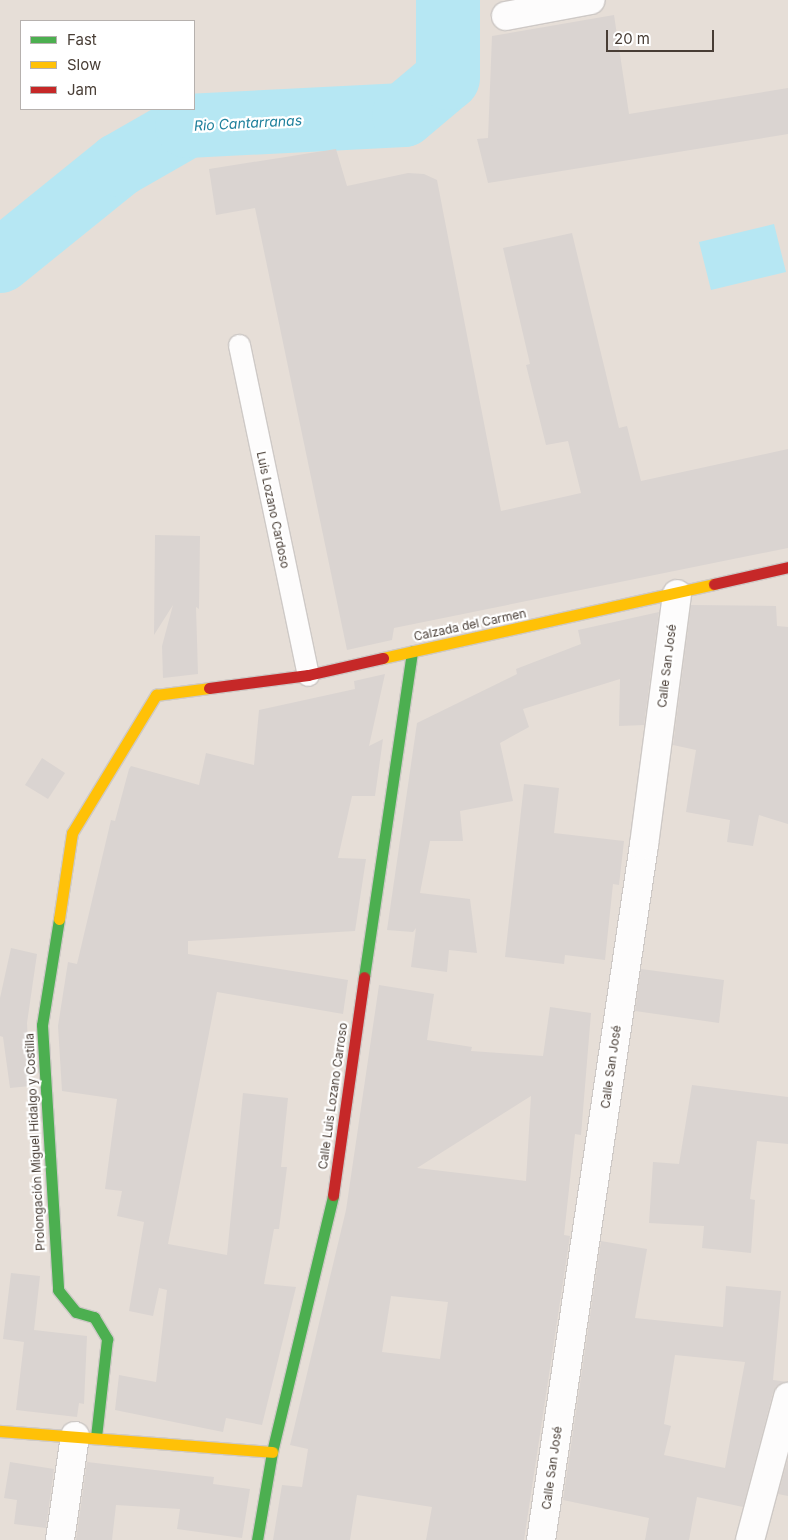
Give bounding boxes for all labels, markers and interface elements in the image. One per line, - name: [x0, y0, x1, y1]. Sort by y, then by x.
- legend: [20, 20, 195, 110]
- scale bar: [608, 20, 716, 52]
- text: 20 m: [614, 29, 650, 48]
- text: Fast: [67, 30, 97, 49]
- text: Slow: [67, 55, 101, 74]
- text: Jam: [67, 80, 97, 99]
- water label: Rio Cantarranas: [193, 112, 303, 134]
- street label: Luis Lozano Cardoso: [254, 450, 292, 570]
- street label: Calzada del Carmen: [412, 606, 528, 644]
- street label: Calle San José: [655, 623, 679, 709]
- street label: Calle Luis Lozano Carroso: [316, 1022, 350, 1170]
- street label: Calle San José: [598, 1024, 624, 1110]
- street label: Prolongación Miguel Hidalgo y Costilla: [22, 1033, 48, 1251]
- street label: Calle San José: [539, 1425, 565, 1511]

